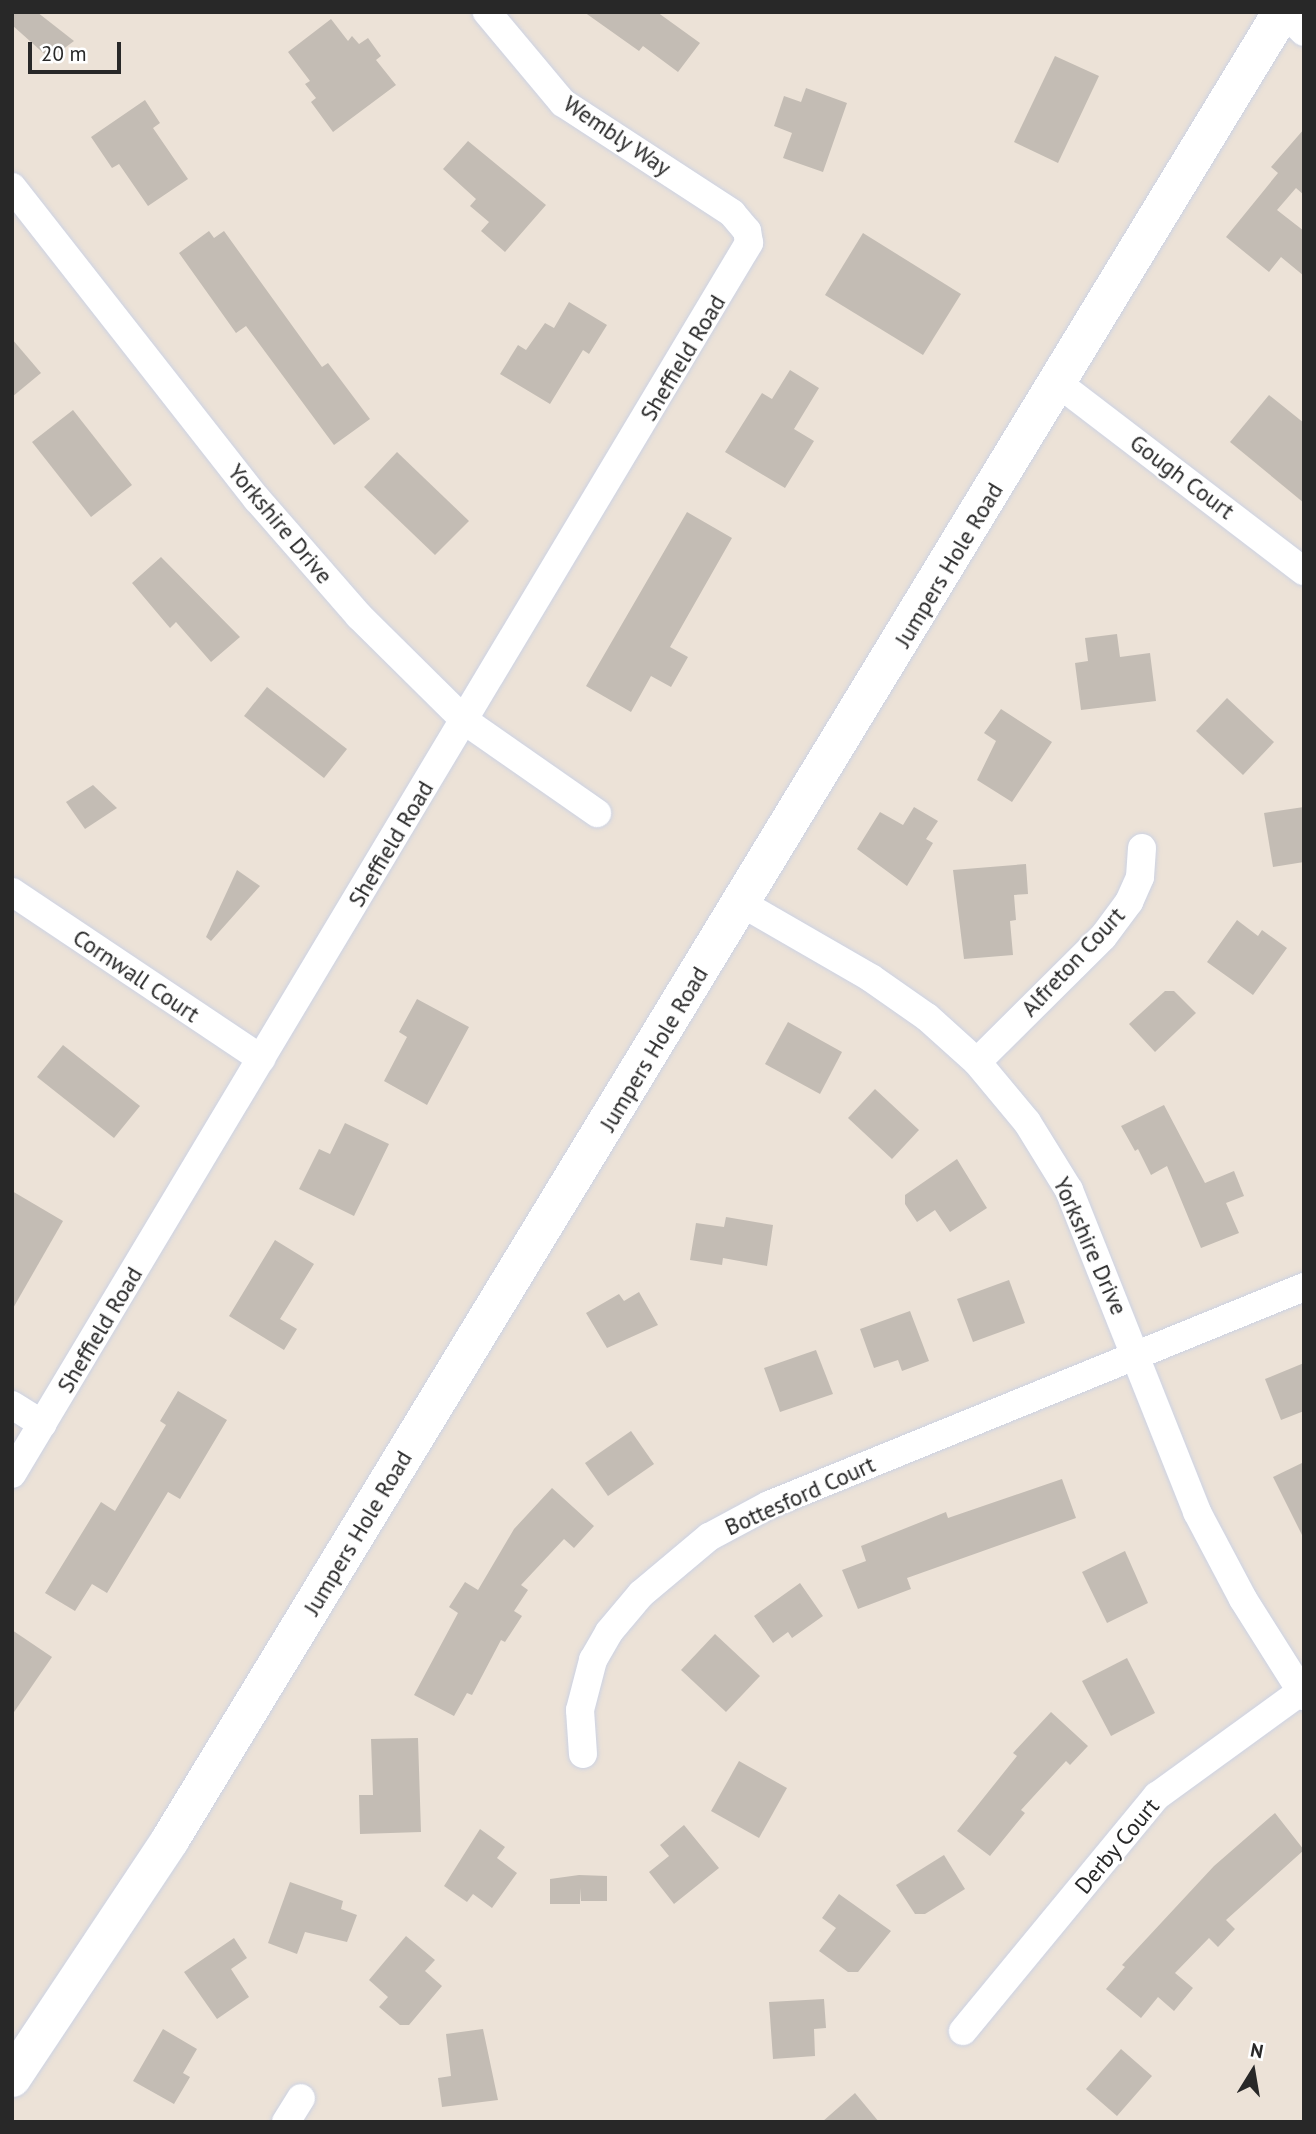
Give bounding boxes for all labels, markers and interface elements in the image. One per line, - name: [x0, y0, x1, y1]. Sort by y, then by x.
- scale bar: [32, 28, 124, 72]
- text: 20 m: [41, 40, 87, 67]
- street label: Wembly Way: [558, 90, 676, 182]
- street label: Sheffield Road: [635, 290, 731, 426]
- street label: Gough Court: [1124, 429, 1240, 525]
- street label: Yorkshire Drive: [222, 459, 338, 589]
- street label: Jumpers Hole Road: [889, 478, 1009, 652]
- street label: Sheffield Road: [343, 776, 439, 912]
- street label: Alfreton Court: [1016, 902, 1130, 1022]
- street label: Cornwall Court: [68, 924, 204, 1028]
- street label: Jumpers Hole Road: [594, 962, 714, 1136]
- street label: Yorkshire Drive: [1047, 1173, 1133, 1319]
- street label: Sheffield Road: [52, 1262, 148, 1398]
- street label: Jumpers Hole Road: [298, 1446, 418, 1620]
- street label: Bottesford Court: [721, 1451, 879, 1541]
- street label: Derby Court: [1069, 1792, 1165, 1900]
- north arrow: [1218, 2036, 1288, 2106]
- text: N: [1249, 2037, 1265, 2063]

